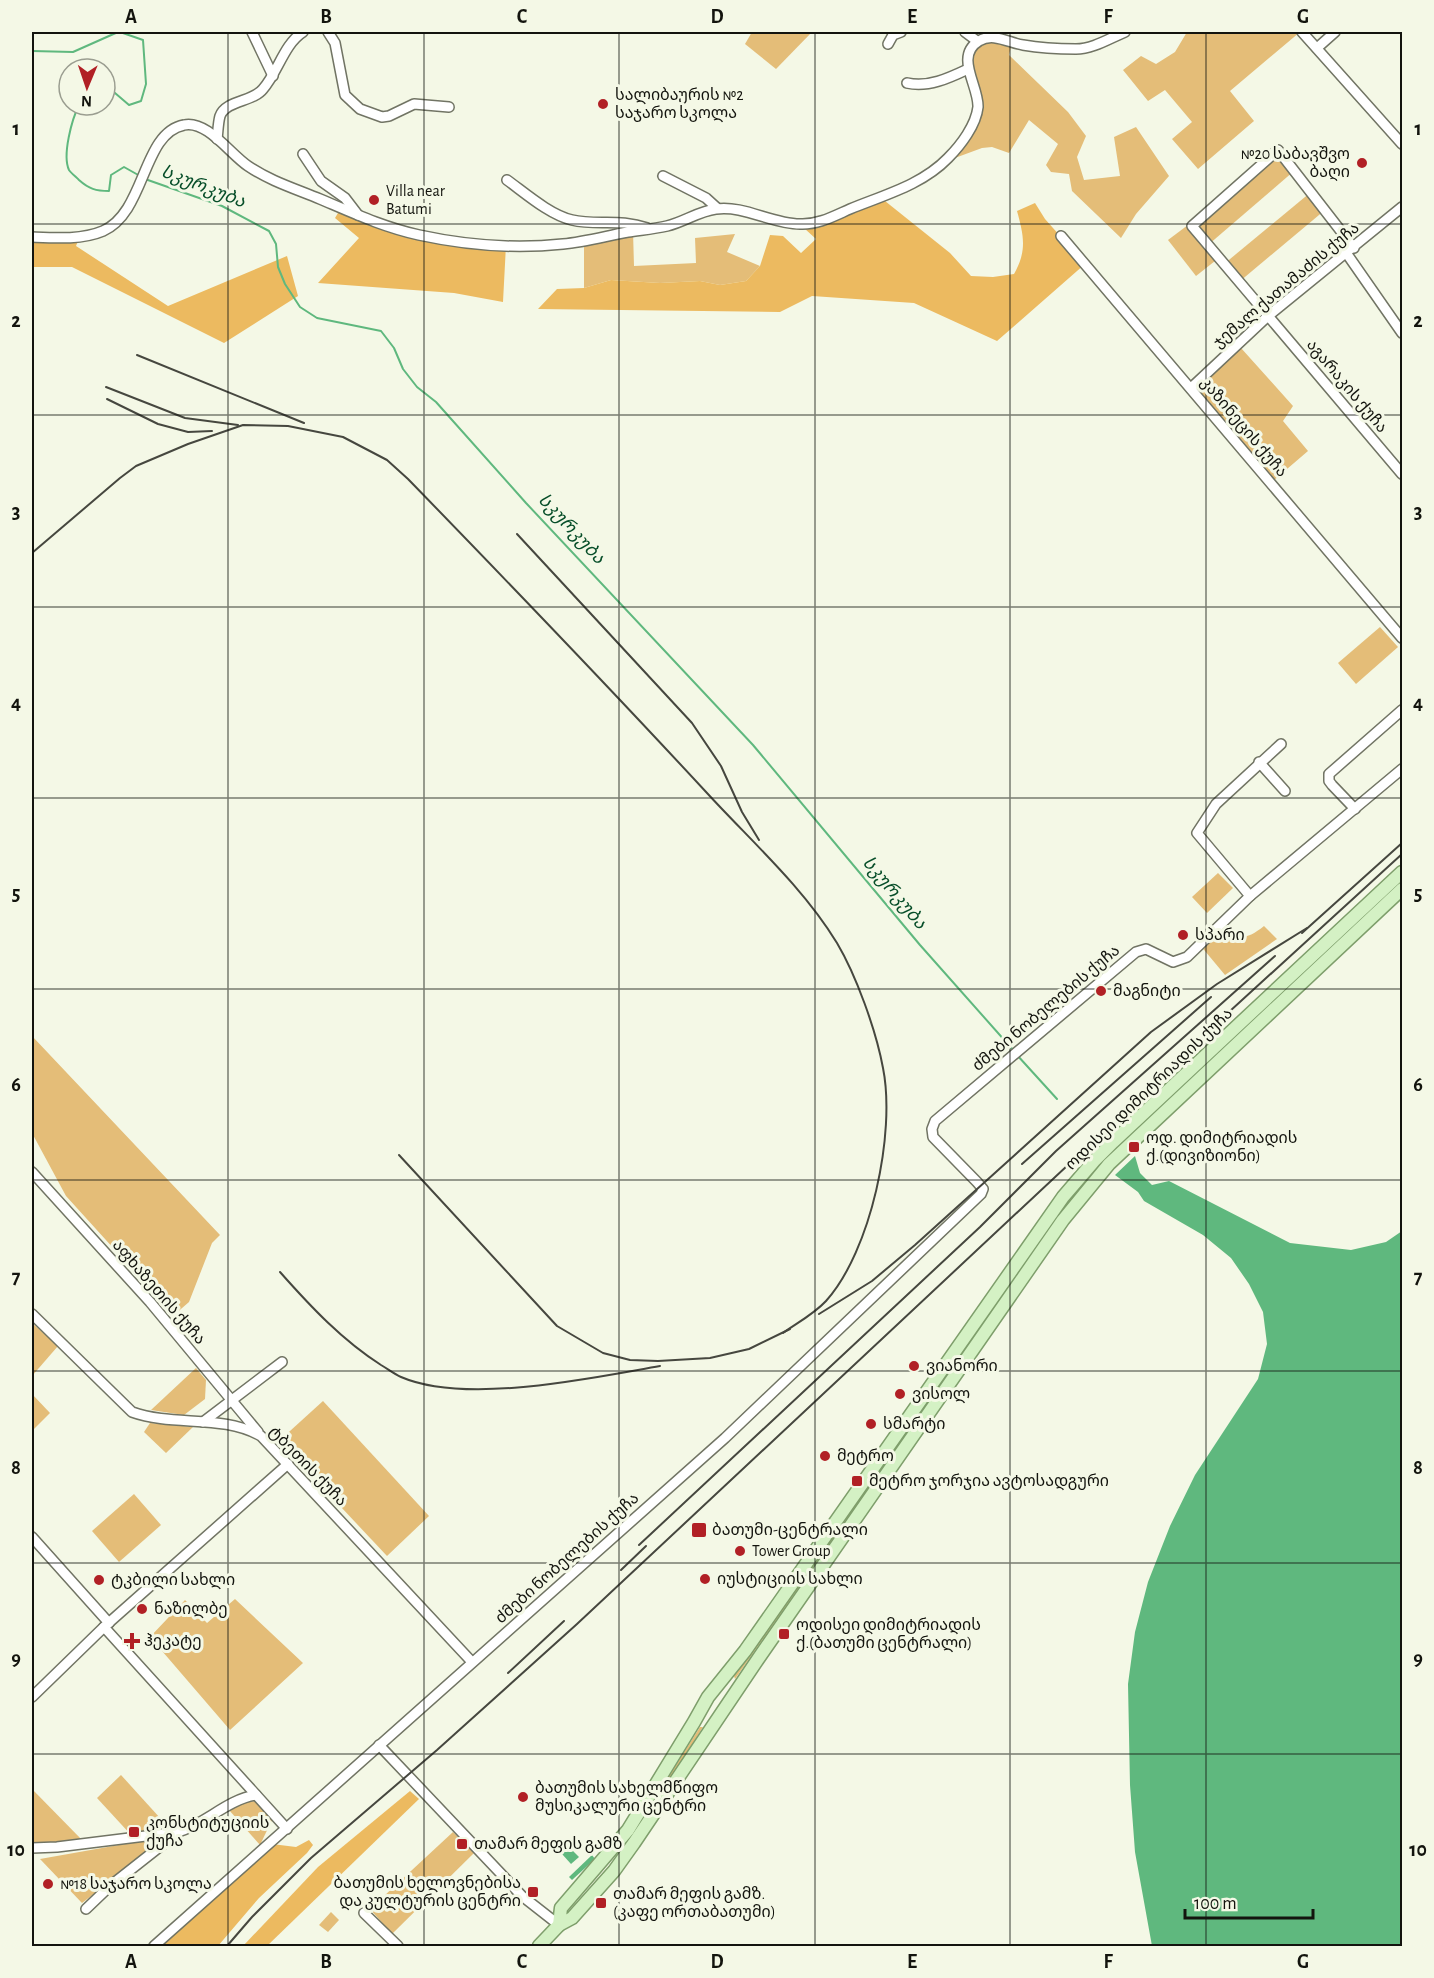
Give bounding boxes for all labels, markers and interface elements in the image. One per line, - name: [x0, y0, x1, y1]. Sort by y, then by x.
- text: A: [125, 7, 137, 27]
- text: B: [320, 7, 332, 27]
- text: C: [517, 7, 528, 27]
- text: D: [710, 7, 724, 27]
- text: E: [907, 7, 917, 27]
- text: F: [1103, 7, 1113, 27]
- text: G: [1297, 7, 1309, 27]
- north arrow: [57, 57, 117, 117]
- place label: სალიბაურის №2 საჯარო სკოლა: [615, 87, 744, 123]
- text: N: [81, 93, 92, 109]
- marker: სალიბაურის №2 საჯარო სკოლა: [596, 97, 610, 111]
- text: 1: [12, 119, 20, 139]
- text: 1: [1414, 119, 1422, 139]
- place label: №20 საბავშვო ბაღი: [1241, 146, 1350, 181]
- marker: №20 საბავშვო ბაღი: [1355, 156, 1369, 170]
- water label: სკურკუბა: [158, 163, 248, 212]
- place label: Villa near Batumi: [386, 183, 446, 217]
- marker: Villa near Batumi: [367, 193, 381, 207]
- street label: ჯემალ ქათამაძის ქუჩა: [1210, 219, 1363, 352]
- text: 2: [11, 311, 21, 331]
- text: 2: [1413, 311, 1423, 331]
- street label: აგარაკის ქუჩა: [1303, 336, 1390, 436]
- street label: კაზინეცის ქუჩა: [1197, 374, 1290, 481]
- water label: სკურკუბა: [534, 491, 608, 568]
- text: 3: [12, 502, 20, 522]
- text: 3: [1414, 502, 1422, 522]
- text: 4: [11, 693, 21, 713]
- text: 4: [1413, 693, 1423, 713]
- water label: სკურკუბა: [858, 853, 929, 933]
- text: 5: [12, 884, 20, 904]
- text: 5: [1414, 884, 1422, 904]
- place label: სპარი: [1195, 927, 1245, 943]
- marker: სპარი: [1176, 928, 1190, 942]
- street label: ძმები ნობელების ქუჩა: [969, 942, 1124, 1076]
- place label: მაგნიტი: [1113, 983, 1181, 1000]
- marker: მაგნიტი: [1094, 984, 1108, 998]
- street label: ოდისეი დიმიტრიადის ქუჩა: [1063, 1005, 1237, 1174]
- text: 6: [11, 1075, 21, 1095]
- text: 6: [1413, 1075, 1423, 1095]
- place label: ოდ. დიმიტრიადის ქ.(დივიზიონი): [1146, 1130, 1297, 1166]
- marker: ოდ. დიმიტრიადის ქ.(დივიზიონი): [1127, 1140, 1141, 1154]
- street label: აფხაზეთის ქუჩა: [109, 1237, 209, 1348]
- text: 7: [12, 1267, 21, 1287]
- text: 7: [1414, 1267, 1423, 1287]
- place label: ვიანორი: [926, 1358, 998, 1375]
- marker: ვიანორი: [907, 1359, 921, 1373]
- place label: ვისოლ: [912, 1386, 970, 1404]
- marker: ვისოლ: [893, 1387, 907, 1401]
- place label: სმარტი: [883, 1416, 945, 1433]
- marker: სმარტი: [864, 1417, 878, 1431]
- street label: ტბეთის ქუჩა: [265, 1423, 350, 1510]
- place label: მეტრო: [837, 1448, 894, 1465]
- marker: მეტრო: [818, 1449, 832, 1463]
- text: 8: [11, 1458, 21, 1478]
- text: 8: [1413, 1458, 1423, 1478]
- place label: მეტრო ჯორჯია ავტოსადგური: [869, 1473, 1109, 1491]
- marker: მეტრო ჯორჯია ავტოსადგური: [850, 1474, 864, 1488]
- street label: ძმები ნობელების ქუჩა: [492, 1490, 643, 1628]
- marker: ბათუმი-ცენტრალი: [690, 1521, 708, 1539]
- place label: ბათუმი-ცენტრალი: [712, 1522, 868, 1540]
- place label: Tower Group: [752, 1543, 831, 1559]
- marker: Tower Group: [733, 1544, 747, 1558]
- place label: იუსტიციის სახლი: [717, 1571, 863, 1589]
- place label: ტკბილი სახლი: [111, 1572, 235, 1590]
- marker: იუსტიციის სახლი: [698, 1572, 712, 1586]
- marker: ტკბილი სახლი: [92, 1573, 106, 1587]
- place label: ნაზილბე: [154, 1601, 228, 1619]
- marker: ნაზილბე: [135, 1602, 149, 1616]
- place label: ოდისეი დიმიტრიადის ქ.(ბათუმი ცენტრალი): [796, 1617, 981, 1653]
- marker: ოდისეი დიმიტრიადის ქ.(ბათუმი ცენტრალი): [777, 1627, 791, 1641]
- place label: ჰეკატე: [144, 1633, 202, 1650]
- marker: ჰეკატე: [125, 1634, 139, 1648]
- text: 9: [11, 1649, 21, 1669]
- text: 9: [1413, 1649, 1423, 1669]
- place label: ბათუმის სახელმწიფო მუსიკალური ცენტრი: [535, 1780, 718, 1816]
- marker: ბათუმის სახელმწიფო მუსიკალური ცენტრი: [516, 1790, 530, 1804]
- place label: კონსტიტუციის ქუჩა: [146, 1815, 269, 1850]
- marker: კონსტიტუციის ქუჩა: [127, 1825, 141, 1839]
- place label: თამარ მეფის გამზ: [474, 1836, 623, 1853]
- marker: თამარ მეფის გამზ: [455, 1837, 469, 1851]
- text: 10: [7, 1840, 25, 1860]
- text: 10: [1409, 1840, 1427, 1860]
- place label: ბათუმის ხელოვნებისა და კულტურის ცენტრი: [333, 1875, 521, 1911]
- place label: №18 საჯარო სკოლა: [60, 1876, 212, 1894]
- marker: №18 საჯარო სკოლა: [41, 1877, 55, 1891]
- scale bar: [1185, 1882, 1312, 1920]
- marker: ბათუმის ხელოვნებისა და კულტურის ცენტრი: [526, 1885, 540, 1899]
- place label: თამარ მეფის გამზ. (კაფე ორთაბათუმი): [613, 1886, 776, 1921]
- text: 100 m: [1194, 1895, 1237, 1913]
- marker: თამარ მეფის გამზ. (კაფე ორთაბათუმი): [594, 1896, 608, 1910]
- text: A: [125, 1952, 137, 1972]
- text: B: [320, 1952, 332, 1972]
- text: C: [517, 1952, 528, 1972]
- text: D: [710, 1952, 724, 1972]
- text: E: [907, 1952, 917, 1972]
- text: F: [1103, 1952, 1113, 1972]
- text: G: [1297, 1952, 1309, 1972]

